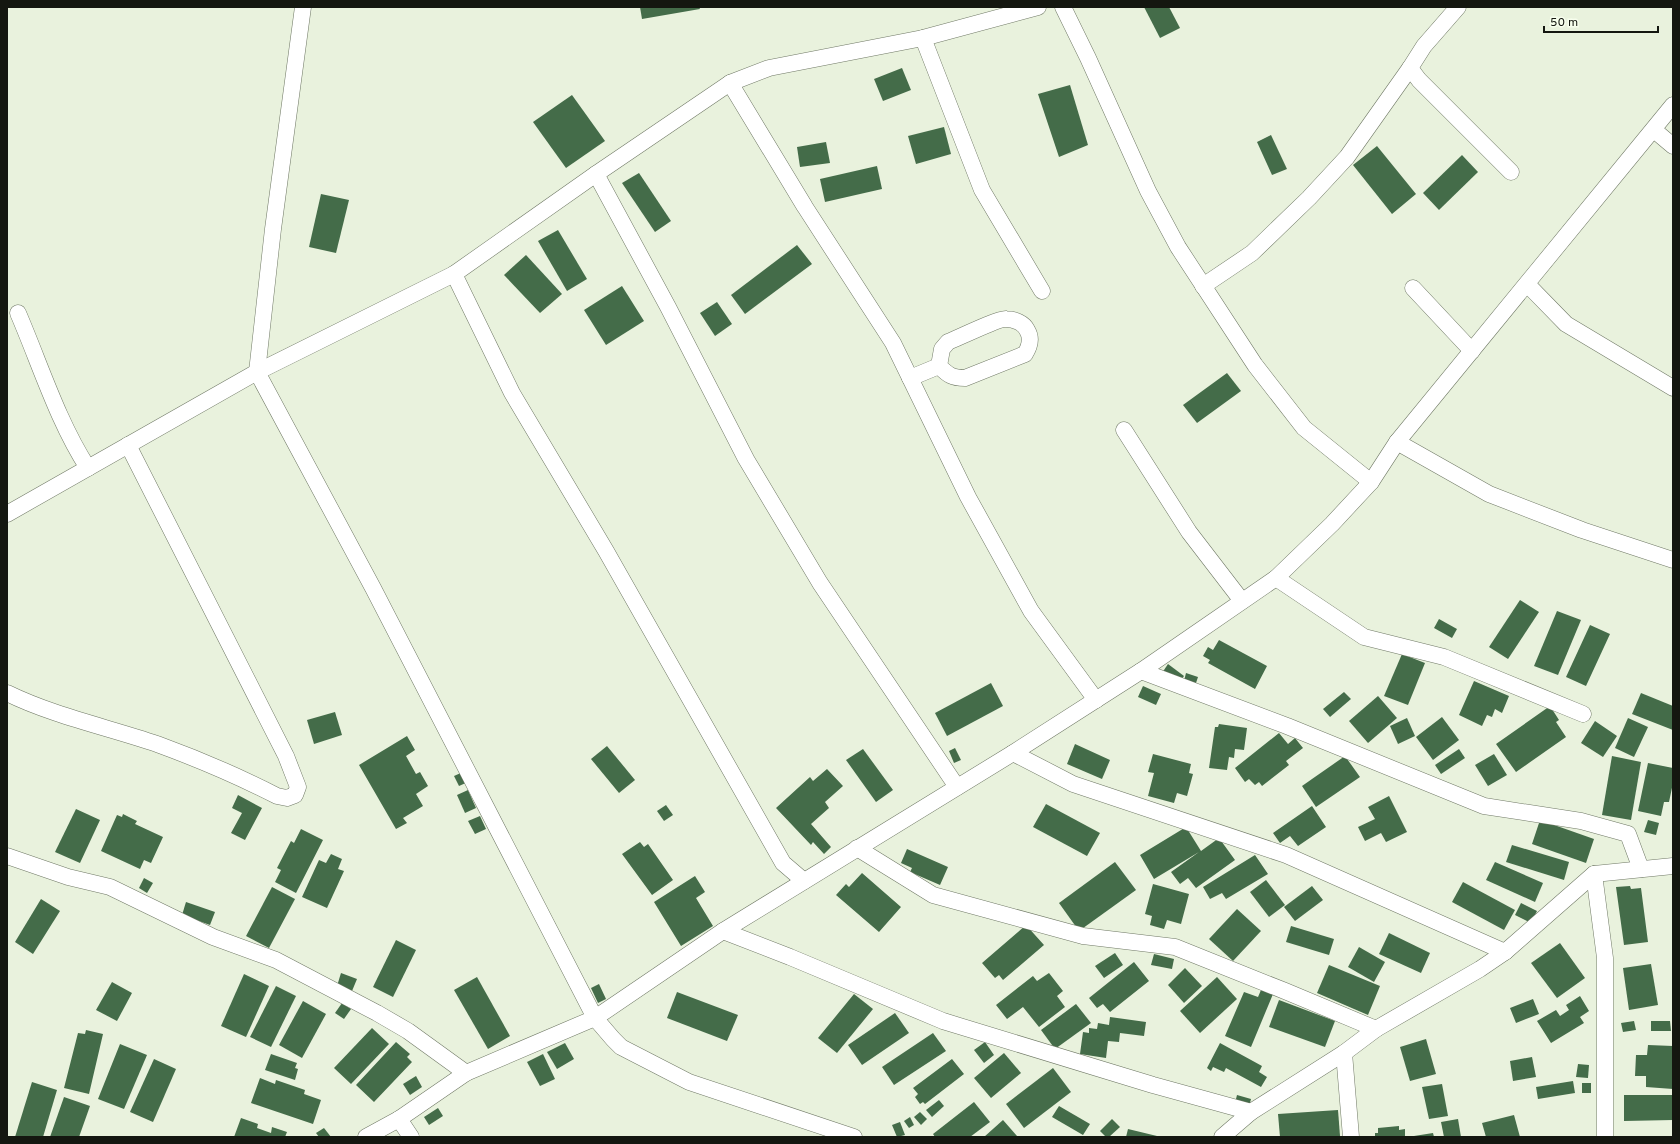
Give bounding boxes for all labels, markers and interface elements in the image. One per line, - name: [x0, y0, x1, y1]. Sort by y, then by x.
- scale bar: [1544, 8, 1658, 34]
- text: 50 m: [1550, 15, 1578, 31]

